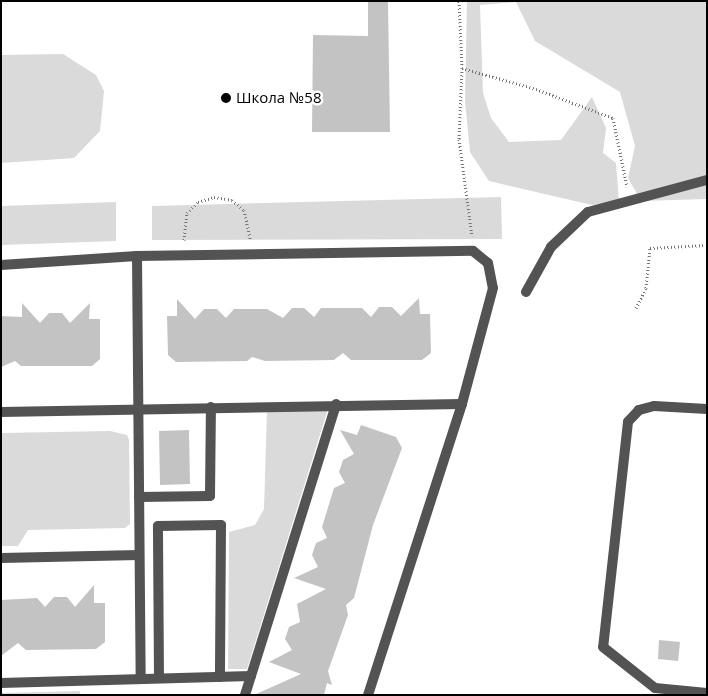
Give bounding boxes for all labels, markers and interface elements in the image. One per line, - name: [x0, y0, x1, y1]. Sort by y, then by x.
- place label: Школа №58: [236, 89, 321, 107]
- marker: Школа №58: [220, 92, 232, 104]

